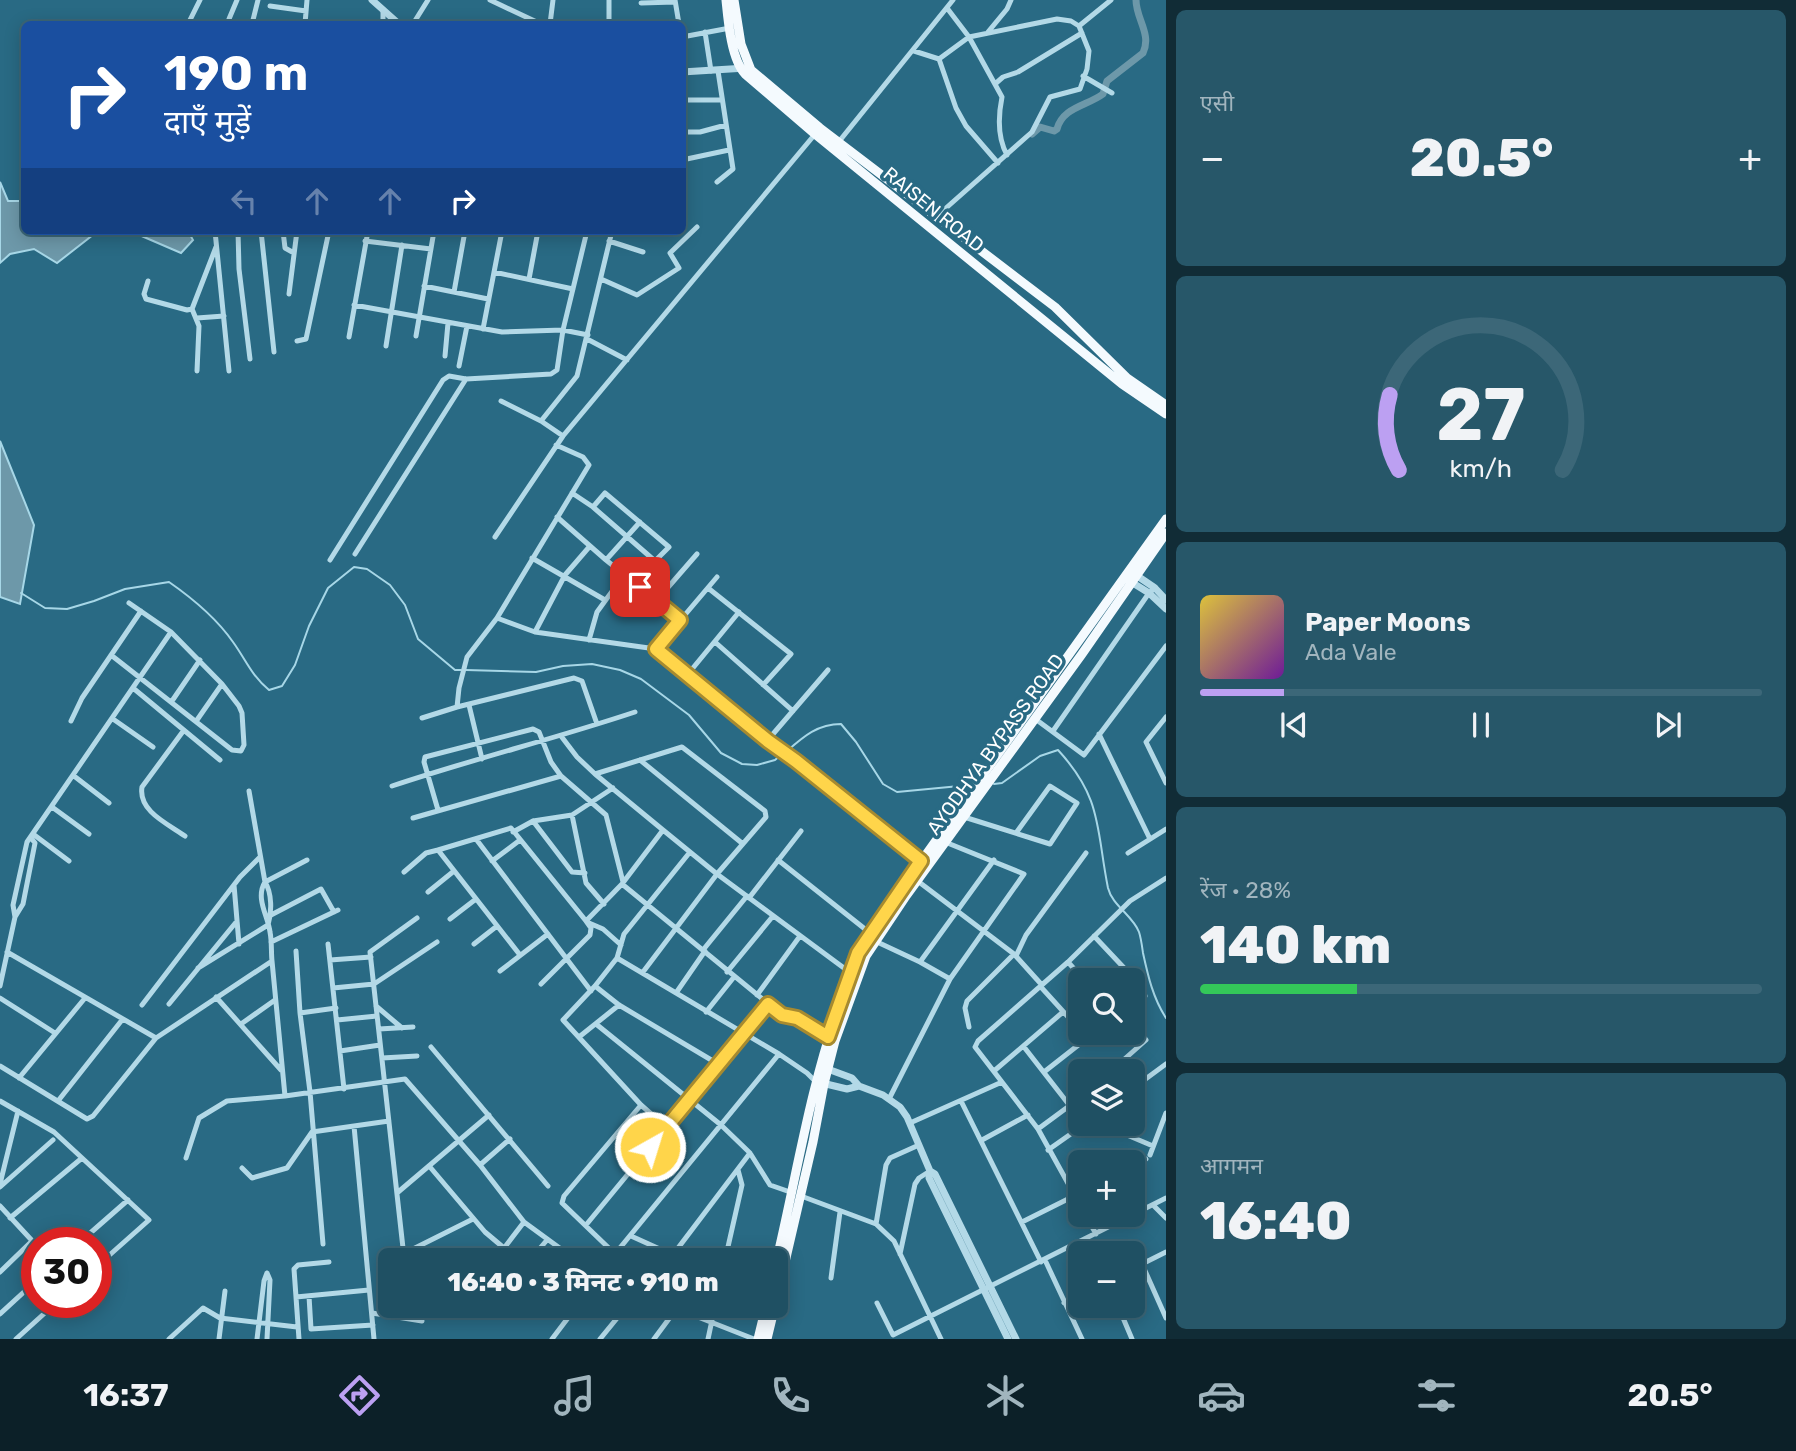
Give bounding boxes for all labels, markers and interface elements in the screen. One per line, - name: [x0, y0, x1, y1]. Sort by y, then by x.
- text: 190 m: [164, 44, 308, 102]
- icon: right: [49, 49, 140, 140]
- text: एसी: [1200, 89, 1234, 117]
- text: दाएँ मुड़ें: [164, 103, 251, 141]
- text: 20.5°: [1410, 127, 1553, 189]
- text: −: [1200, 135, 1225, 181]
- text: +: [1738, 135, 1762, 181]
- street label: RAISEN ROAD: [879, 162, 988, 257]
- icon: left: [225, 182, 263, 220]
- icon: ahead: [298, 182, 336, 220]
- icon: ahead: [371, 182, 409, 220]
- icon: right: [444, 182, 482, 220]
- text: 27: [1436, 372, 1526, 458]
- text: km/h: [1450, 453, 1512, 482]
- pin: [610, 557, 670, 617]
- icon: arrive: [621, 568, 659, 606]
- text: Paper Moons: [1305, 607, 1471, 638]
- text: Ada Vale: [1305, 638, 1397, 666]
- street label: AYODHYA BYPASS ROAD: [922, 649, 1069, 839]
- icon: previous: [1275, 706, 1313, 744]
- icon: pause: [1462, 706, 1500, 744]
- icon: next: [1649, 706, 1687, 744]
- text: रेंज · 28%: [1200, 876, 1291, 904]
- text: 140 km: [1200, 914, 1391, 976]
- map controls: [1068, 968, 1145, 1318]
- button: search: [1068, 968, 1145, 1045]
- button: layers: [1068, 1059, 1145, 1136]
- position arrow: [613, 1110, 687, 1184]
- button: +: [1068, 1150, 1145, 1227]
- text: आगमन: [1200, 1152, 1263, 1180]
- text: 16:40: [1200, 1190, 1351, 1252]
- speed limit sign: 30: [21, 1227, 112, 1318]
- button: −: [1068, 1241, 1145, 1318]
- text: 16:40 · 3 मिनट · 910 m: [447, 1267, 719, 1298]
- icon: directions: [335, 1371, 384, 1420]
- icon: music: [550, 1371, 599, 1420]
- icon: phone: [766, 1371, 815, 1420]
- icon: climate: [981, 1371, 1030, 1420]
- icon: car: [1197, 1371, 1246, 1420]
- icon: filters: [1412, 1371, 1461, 1420]
- text: 16:37: [83, 1376, 169, 1414]
- text: 20.5°: [1627, 1376, 1713, 1414]

